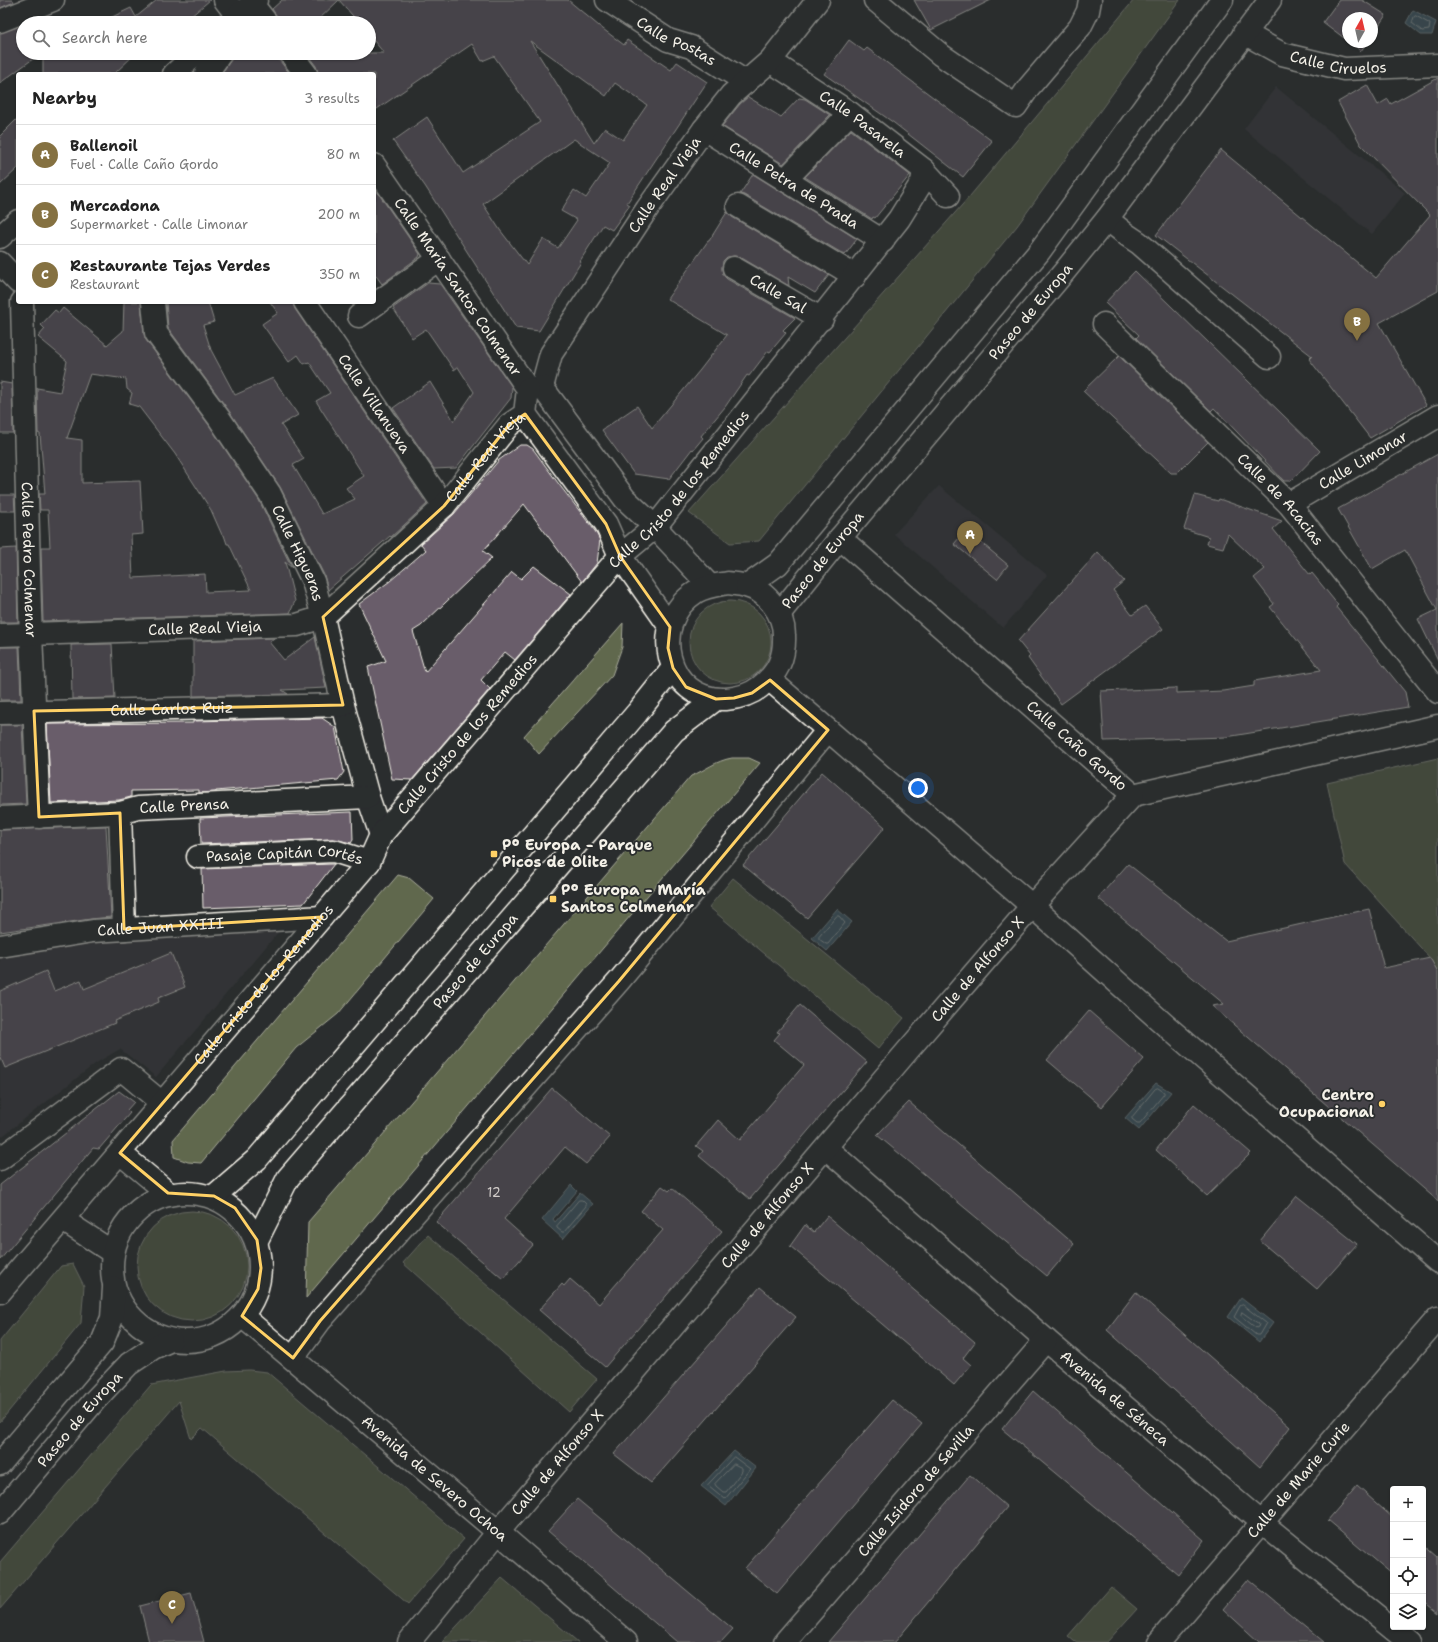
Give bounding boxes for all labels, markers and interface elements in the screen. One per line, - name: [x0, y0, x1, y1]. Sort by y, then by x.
- street label: Calle Postas: [632, 12, 720, 70]
- north arrow: [1342, 12, 1378, 48]
- search box: [16, 16, 376, 60]
- icon: search: [30, 27, 52, 49]
- text: Search here: [62, 28, 148, 48]
- street label: Calle Ciruelos: [1288, 46, 1387, 79]
- street label: Calle Pasarela: [815, 86, 911, 163]
- text: Nearby: [32, 87, 97, 109]
- text: 3 results: [304, 90, 360, 107]
- street label: Calle Real Vieja: [624, 132, 706, 237]
- text: Ballenoil: [70, 136, 138, 156]
- street label: Calle Petra de Prada: [725, 137, 863, 234]
- text: A: [40, 146, 50, 163]
- text: 80 m: [326, 146, 360, 163]
- text: Fuel · Calle Caño Gordo: [70, 156, 218, 173]
- street label: Calle María Santos Colmenar: [389, 194, 526, 380]
- text: Mercadona: [70, 196, 160, 216]
- text: B: [41, 206, 49, 223]
- text: 200 m: [318, 206, 360, 223]
- text: Supermarket · Calle Limonar: [70, 216, 248, 233]
- text: Restaurante Tejas Verdes: [70, 256, 270, 276]
- street label: Paseo de Europa: [984, 259, 1078, 364]
- text: C: [41, 266, 49, 283]
- text: 350 m: [319, 266, 360, 283]
- street label: Calle Sal: [746, 269, 811, 318]
- text: Restaurant: [70, 276, 140, 293]
- pin: B: [1344, 308, 1370, 341]
- street label: Calle Villanueva: [333, 350, 416, 458]
- street label: Calle Real Vieja: [441, 406, 530, 506]
- street label: Calle Cristo de los Remedios: [604, 406, 754, 573]
- street label: Calle Limonar: [1315, 426, 1411, 494]
- street label: Calle de Acacias: [1233, 449, 1328, 550]
- street label: Calle Pedro Colmenar: [17, 482, 41, 638]
- street label: Calle Higueras: [267, 502, 328, 604]
- street label: Paseo de Europa: [777, 506, 869, 613]
- pin: A: [957, 521, 983, 554]
- street label: Calle Real Vieja: [148, 616, 263, 640]
- street label: Calle Cristo de los Remedios: [393, 650, 542, 819]
- street label: Calle Caño Gordo: [1022, 696, 1131, 795]
- street label: Calle Carlos Ruiz: [110, 698, 234, 720]
- your location: [908, 778, 928, 798]
- street label: Calle Prensa: [139, 794, 230, 818]
- place label: Pº Europa - Parque Picos de Olite: [502, 835, 653, 872]
- street label: Pasaje Capitán Cortés: [205, 841, 366, 870]
- marker: Pº Europa - Parque Picos de Olite: [489, 849, 499, 859]
- place label: Pº Europa - María Santos Colmenar: [561, 880, 707, 917]
- marker: Pº Europa - María Santos Colmenar: [548, 894, 558, 904]
- street label: Calle Cristo de los Remedios: [189, 900, 338, 1069]
- street label: Paseo de Europa: [428, 908, 523, 1013]
- street label: Calle de Alfonso X: [927, 912, 1029, 1026]
- street label: Calle Juan XXIII: [97, 913, 225, 941]
- place label: Centro Ocupacional: [1279, 1085, 1374, 1122]
- marker: Centro Ocupacional: [1377, 1099, 1387, 1109]
- street label: Calle de Alfonso X: [716, 1158, 818, 1273]
- house number: 12: [487, 1184, 501, 1201]
- street label: Avenida de Séneca: [1056, 1346, 1174, 1451]
- street label: Paseo de Europa: [33, 1367, 127, 1471]
- street label: Calle de Alfonso X: [506, 1405, 608, 1520]
- street label: Avenida de Severo Ochoa: [357, 1411, 512, 1546]
- street label: Calle de Marie Curie: [1243, 1417, 1355, 1542]
- street label: Calle Isidoro de Sevilla: [853, 1420, 979, 1561]
- map controls: [1390, 1486, 1426, 1630]
- button: +: [1390, 1486, 1426, 1522]
- button: −: [1390, 1522, 1426, 1558]
- button: locate: [1390, 1558, 1426, 1594]
- pin: C: [159, 1591, 185, 1624]
- button: layers: [1390, 1594, 1426, 1630]

